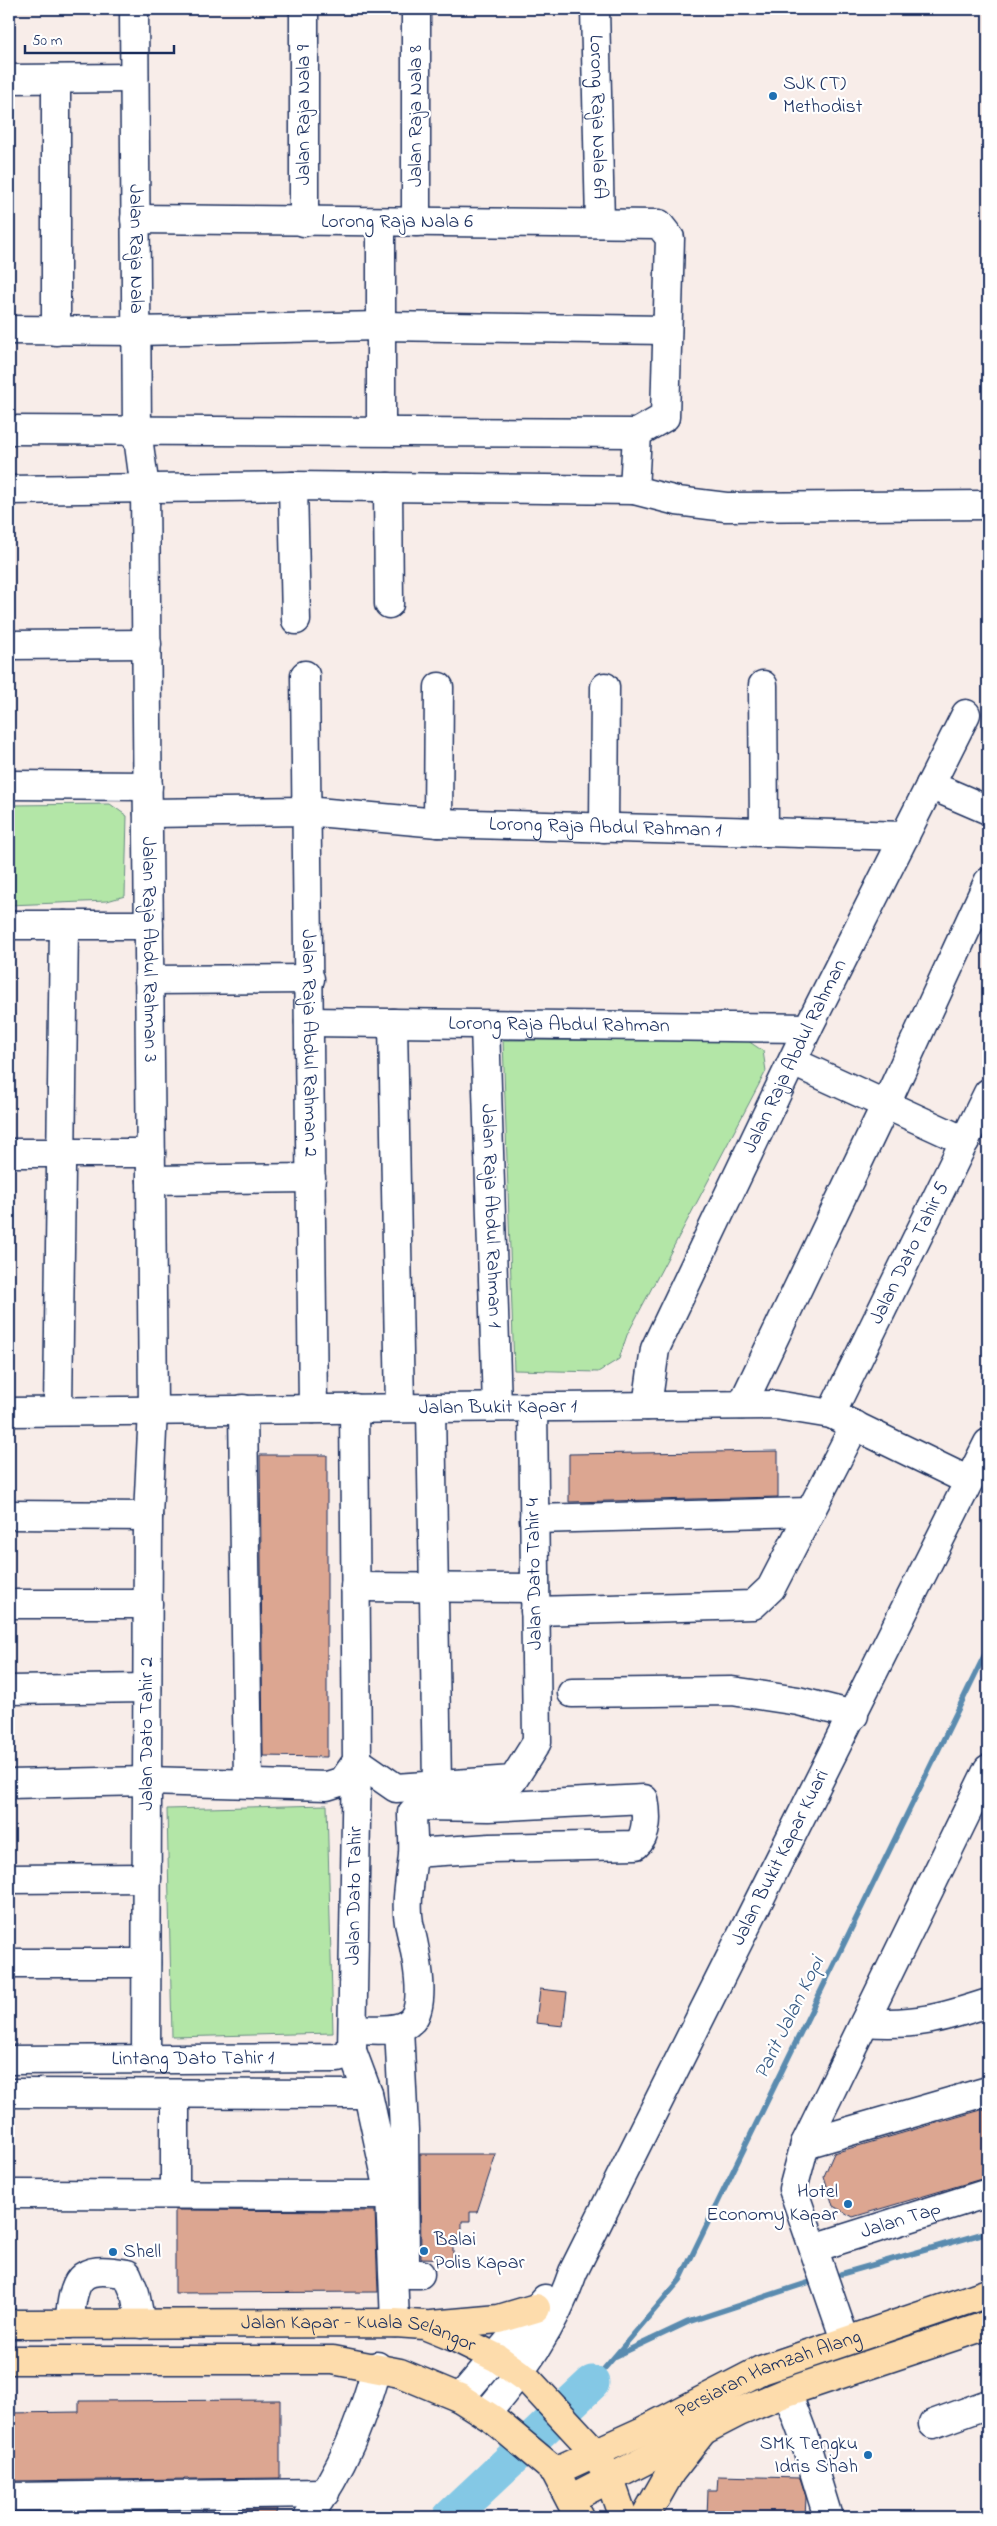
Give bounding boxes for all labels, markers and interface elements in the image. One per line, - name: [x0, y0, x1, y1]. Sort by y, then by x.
- scale bar: [25, 22, 174, 54]
- text: 50 m: [32, 30, 63, 52]
- street label: Lorong Raja Nala 6A: [581, 34, 614, 200]
- street label: Jalan Raja Nala 9: [290, 45, 319, 185]
- street label: Jalan Raja Nala 8: [402, 45, 431, 187]
- place label: SJK (T) Methodist: [783, 70, 863, 122]
- marker: SJK (T) Methodist: [767, 90, 779, 102]
- street label: Jalan Raja Nala: [121, 184, 151, 314]
- street label: Lorong Raja Nala 6: [321, 208, 473, 238]
- street label: Lorong Raja Abdul Rahman 1: [489, 810, 722, 845]
- street label: Jalan Raja Abdul Rahman 3: [134, 836, 164, 1063]
- street label: Jalan Raja Abdul Rahman 2: [293, 929, 325, 1157]
- street label: Jalan Raja Abdul Rahman: [736, 954, 855, 1158]
- street label: Lorong Raja Abdul Rahman: [448, 1009, 670, 1041]
- street label: Jalan Raja Abdul Rahman 1: [473, 1103, 509, 1328]
- street label: Jalan Dato Tahir 5: [862, 1177, 957, 1329]
- street label: Jalan Bukit Kapar 1: [419, 1392, 577, 1423]
- street label: Jalan Dato Tahir 4: [519, 1498, 551, 1650]
- street label: Jalan Dato Tahir 2: [133, 1657, 162, 1811]
- street label: Jalan Bukit Kapar Kuari: [724, 1765, 837, 1951]
- street label: Jalan Dato Tahir: [339, 1825, 370, 1965]
- water label: Parit Jalan Kopi: [747, 1950, 834, 2084]
- street label: Lintang Dato Tahir 1: [111, 2044, 275, 2075]
- place label: Hotel Economy Kapar: [706, 2178, 839, 2230]
- street label: Jalan Tap: [857, 2194, 945, 2247]
- marker: Hotel Economy Kapar: [842, 2198, 854, 2210]
- place label: Balai Polis Kapar: [433, 2226, 525, 2278]
- place label: Shell: [123, 2238, 161, 2267]
- marker: Balai Polis Kapar: [418, 2245, 430, 2257]
- marker: Shell: [107, 2246, 119, 2258]
- street label: Jalan Kapar - Kuala Selangor: [241, 2308, 481, 2360]
- street label: Persiaran Hamzah Alang: [671, 2323, 865, 2426]
- place label: SMK Tengku Idris Shah: [760, 2430, 858, 2482]
- marker: SMK Tengku Idris Shah: [862, 2449, 874, 2461]

